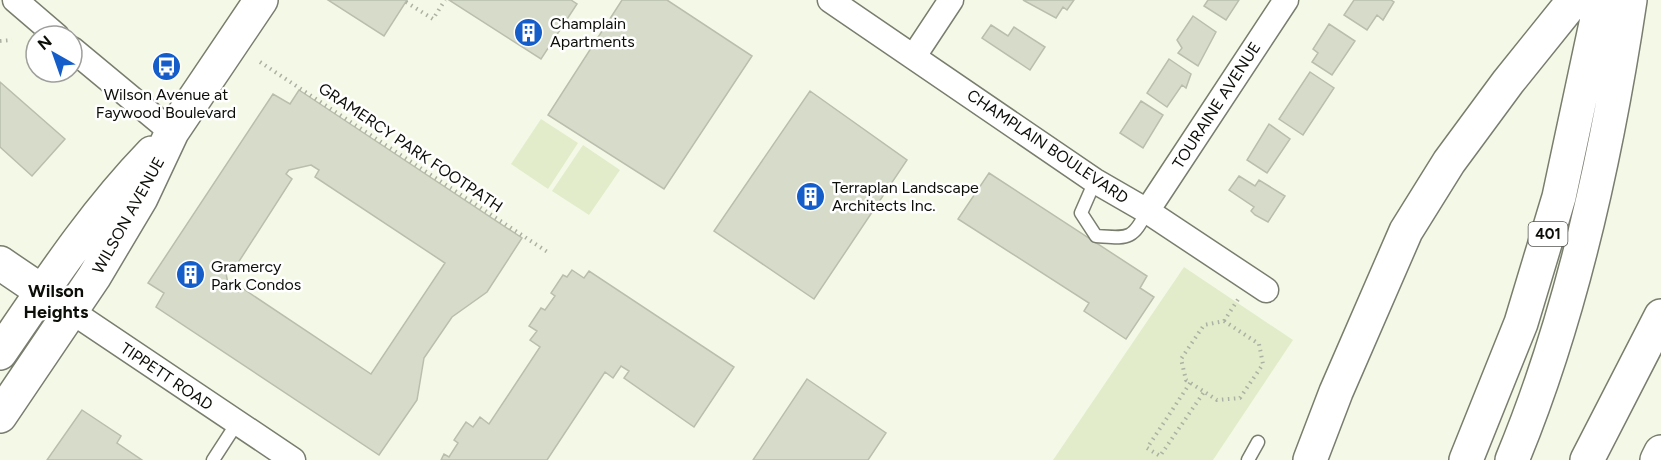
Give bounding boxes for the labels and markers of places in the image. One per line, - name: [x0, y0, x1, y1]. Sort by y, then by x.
- place label: Champlain Apartments: [550, 14, 635, 51]
- building icon: Champlain Apartments: [513, 16, 545, 48]
- bus stop icon: Wilson Avenue at Faywood Boulevard: [150, 50, 182, 82]
- place label: Wilson Avenue at Faywood Boulevard: [96, 85, 236, 122]
- place label: Terraplan Landscape Architects Inc.: [832, 178, 979, 215]
- building icon: Terraplan Landscape Architects Inc.: [795, 180, 827, 212]
- place label: Gramercy Park Condos: [211, 257, 301, 294]
- building icon: Gramercy Park Condos: [174, 259, 206, 291]

